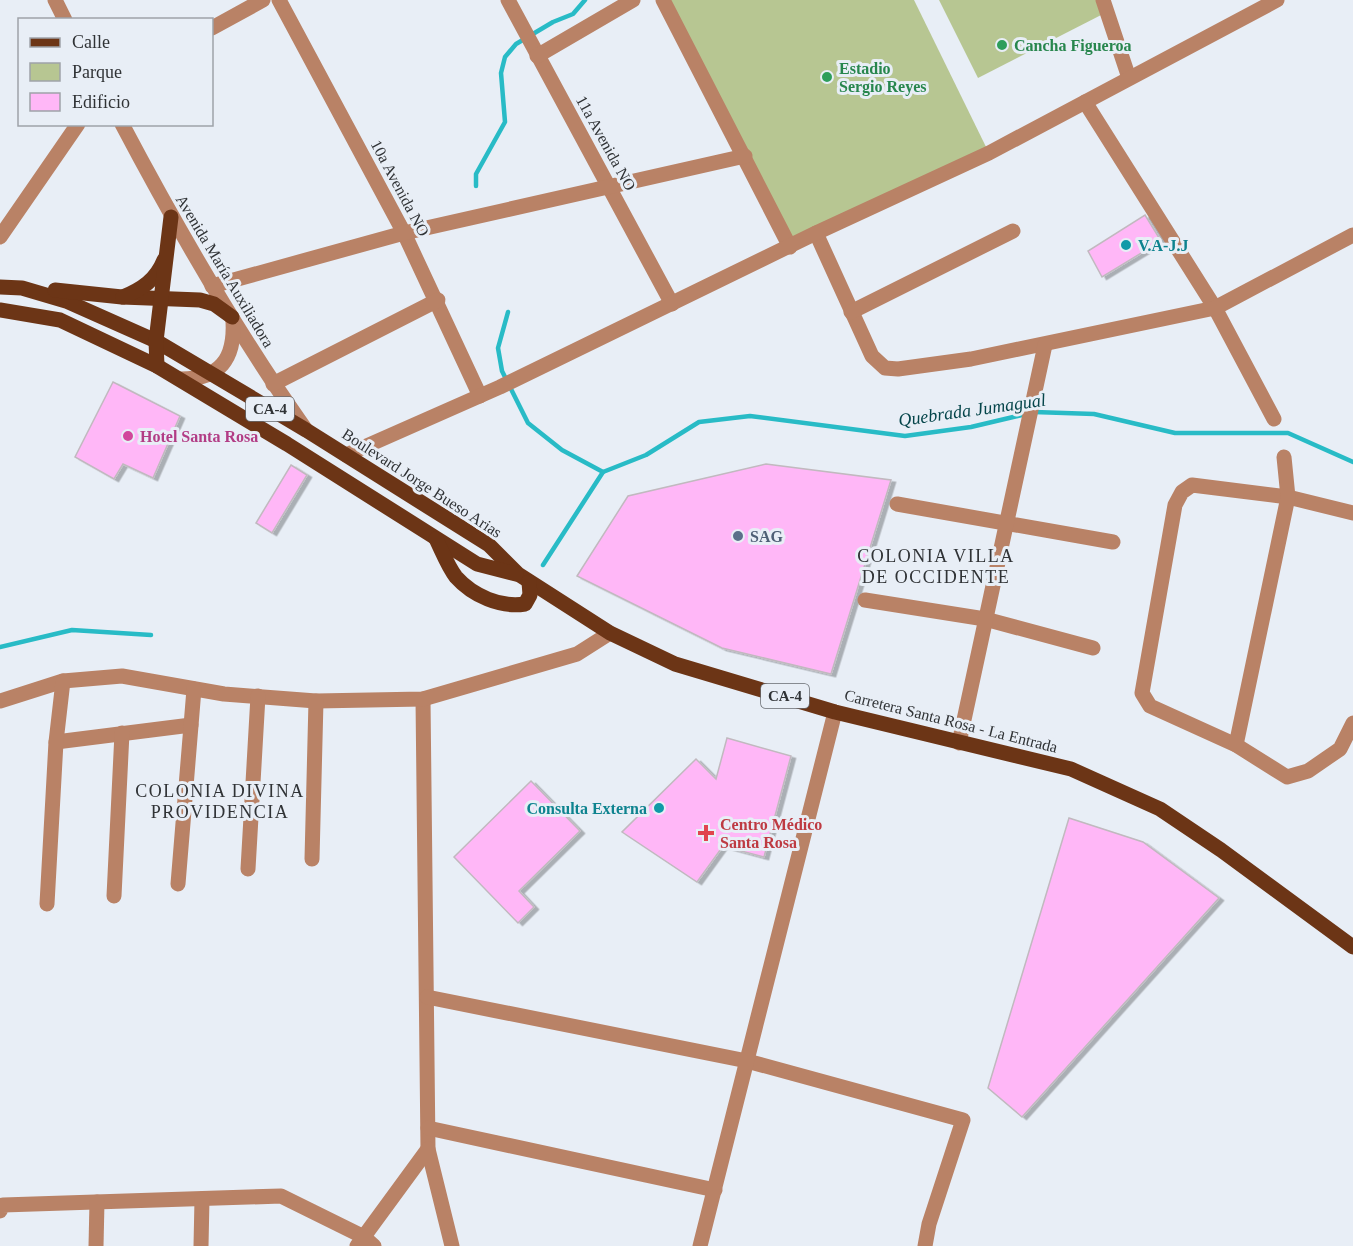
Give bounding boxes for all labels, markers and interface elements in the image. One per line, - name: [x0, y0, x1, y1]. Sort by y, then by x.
- legend: [18, 18, 213, 126]
- text: Calle: [72, 32, 110, 52]
- place label: Cancha Figueroa: [1014, 37, 1131, 55]
- marker: Cancha Figueroa: [995, 38, 1009, 52]
- place label: Estadio Sergio Reyes: [839, 60, 927, 96]
- text: Parque: [72, 62, 122, 82]
- marker: Estadio Sergio Reyes: [820, 70, 834, 84]
- text: Edificio: [72, 92, 130, 112]
- street label: 11a Avenida NO: [573, 93, 639, 193]
- street label: 10a Avenida NO: [368, 137, 432, 239]
- street label: Avenida María Auxiliadora: [173, 192, 277, 350]
- place label: V.A-J.J: [1138, 237, 1188, 254]
- marker: V.A-J.J: [1119, 238, 1133, 252]
- water label: Quebrada Jumagual: [897, 390, 1047, 430]
- road number: CA-4: [246, 397, 294, 421]
- street label: Boulevard Jorge Bueso Arias: [338, 425, 505, 542]
- place label: Hotel Santa Rosa: [140, 428, 258, 445]
- marker: Hotel Santa Rosa: [121, 429, 135, 443]
- place label: SAG: [750, 528, 783, 545]
- marker: SAG: [731, 529, 745, 543]
- district label: COLONIA VILLA DE OCCIDENTE: [857, 546, 1015, 587]
- road number: CA-4: [761, 684, 809, 708]
- street label: Carretera Santa Rosa - La Entrada: [843, 686, 1059, 756]
- district label: COLONIA DIVINA PROVIDENCIA: [135, 781, 305, 822]
- place label: Consulta Externa: [527, 800, 647, 817]
- marker: Consulta Externa: [652, 801, 666, 815]
- place label: Centro Médico Santa Rosa: [720, 816, 822, 851]
- marker: Centro Médico Santa Rosa: [697, 824, 715, 842]

